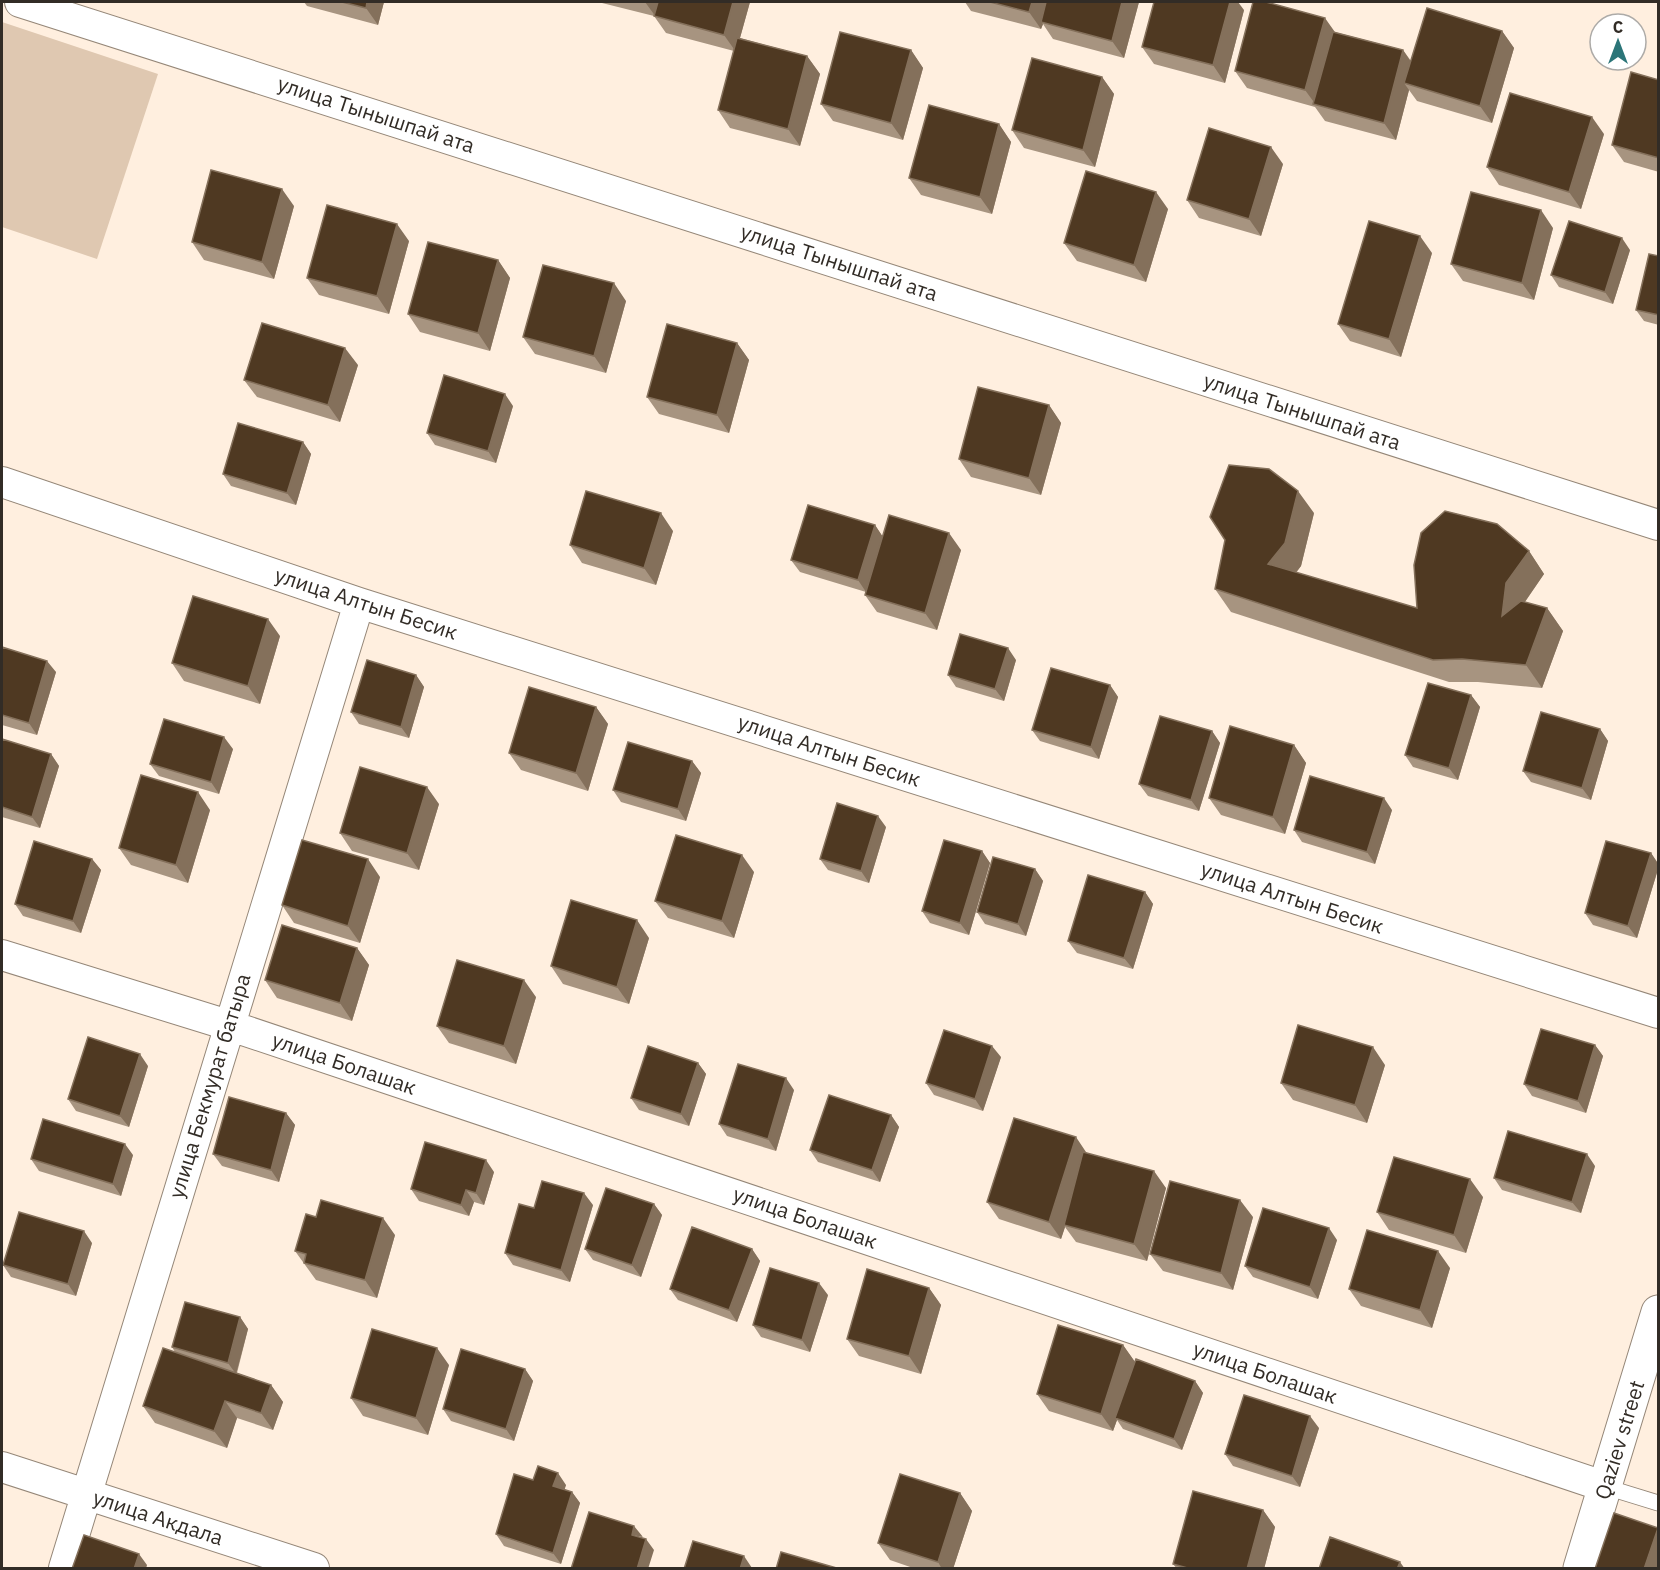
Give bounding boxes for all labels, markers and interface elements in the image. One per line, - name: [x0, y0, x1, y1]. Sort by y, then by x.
- north arrow: [1588, 12, 1648, 72]
- text: С: [1613, 17, 1623, 37]
- street label: улица Тынышпай ата: [274, 69, 479, 159]
- street label: улица Тынышпай ата: [737, 217, 942, 307]
- street label: улица Тынышпай ата: [1200, 366, 1405, 456]
- street label: улица Алтын Бесик: [271, 560, 461, 646]
- street label: улица Алтын Бесик: [734, 707, 924, 793]
- street label: улица Алтын Бесик: [1197, 854, 1387, 940]
- street label: улица Бекмурат батыра: [161, 970, 257, 1202]
- street label: улица Болашак: [268, 1025, 420, 1101]
- street label: улица Болашак: [729, 1179, 881, 1255]
- street label: улица Болашак: [1189, 1334, 1341, 1410]
- street label: Qaziev street: [1588, 1377, 1650, 1503]
- street label: улица Акдала: [90, 1483, 227, 1551]

